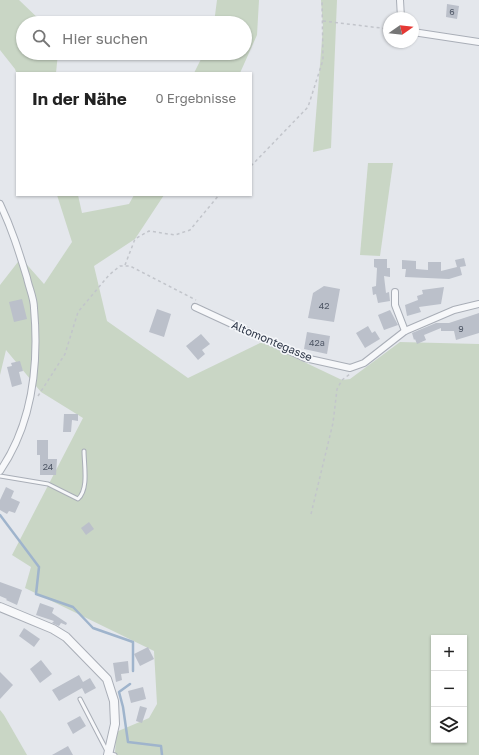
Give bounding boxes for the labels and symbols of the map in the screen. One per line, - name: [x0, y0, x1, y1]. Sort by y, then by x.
- house number: 6: [449, 6, 455, 17]
- north arrow: [383, 12, 419, 48]
- house number: 42: [319, 300, 329, 311]
- street label: Altomontegasse: [230, 318, 314, 363]
- house number: 9: [458, 323, 464, 334]
- house number: 42a: [309, 337, 325, 348]
- house number: 24: [43, 461, 54, 472]

